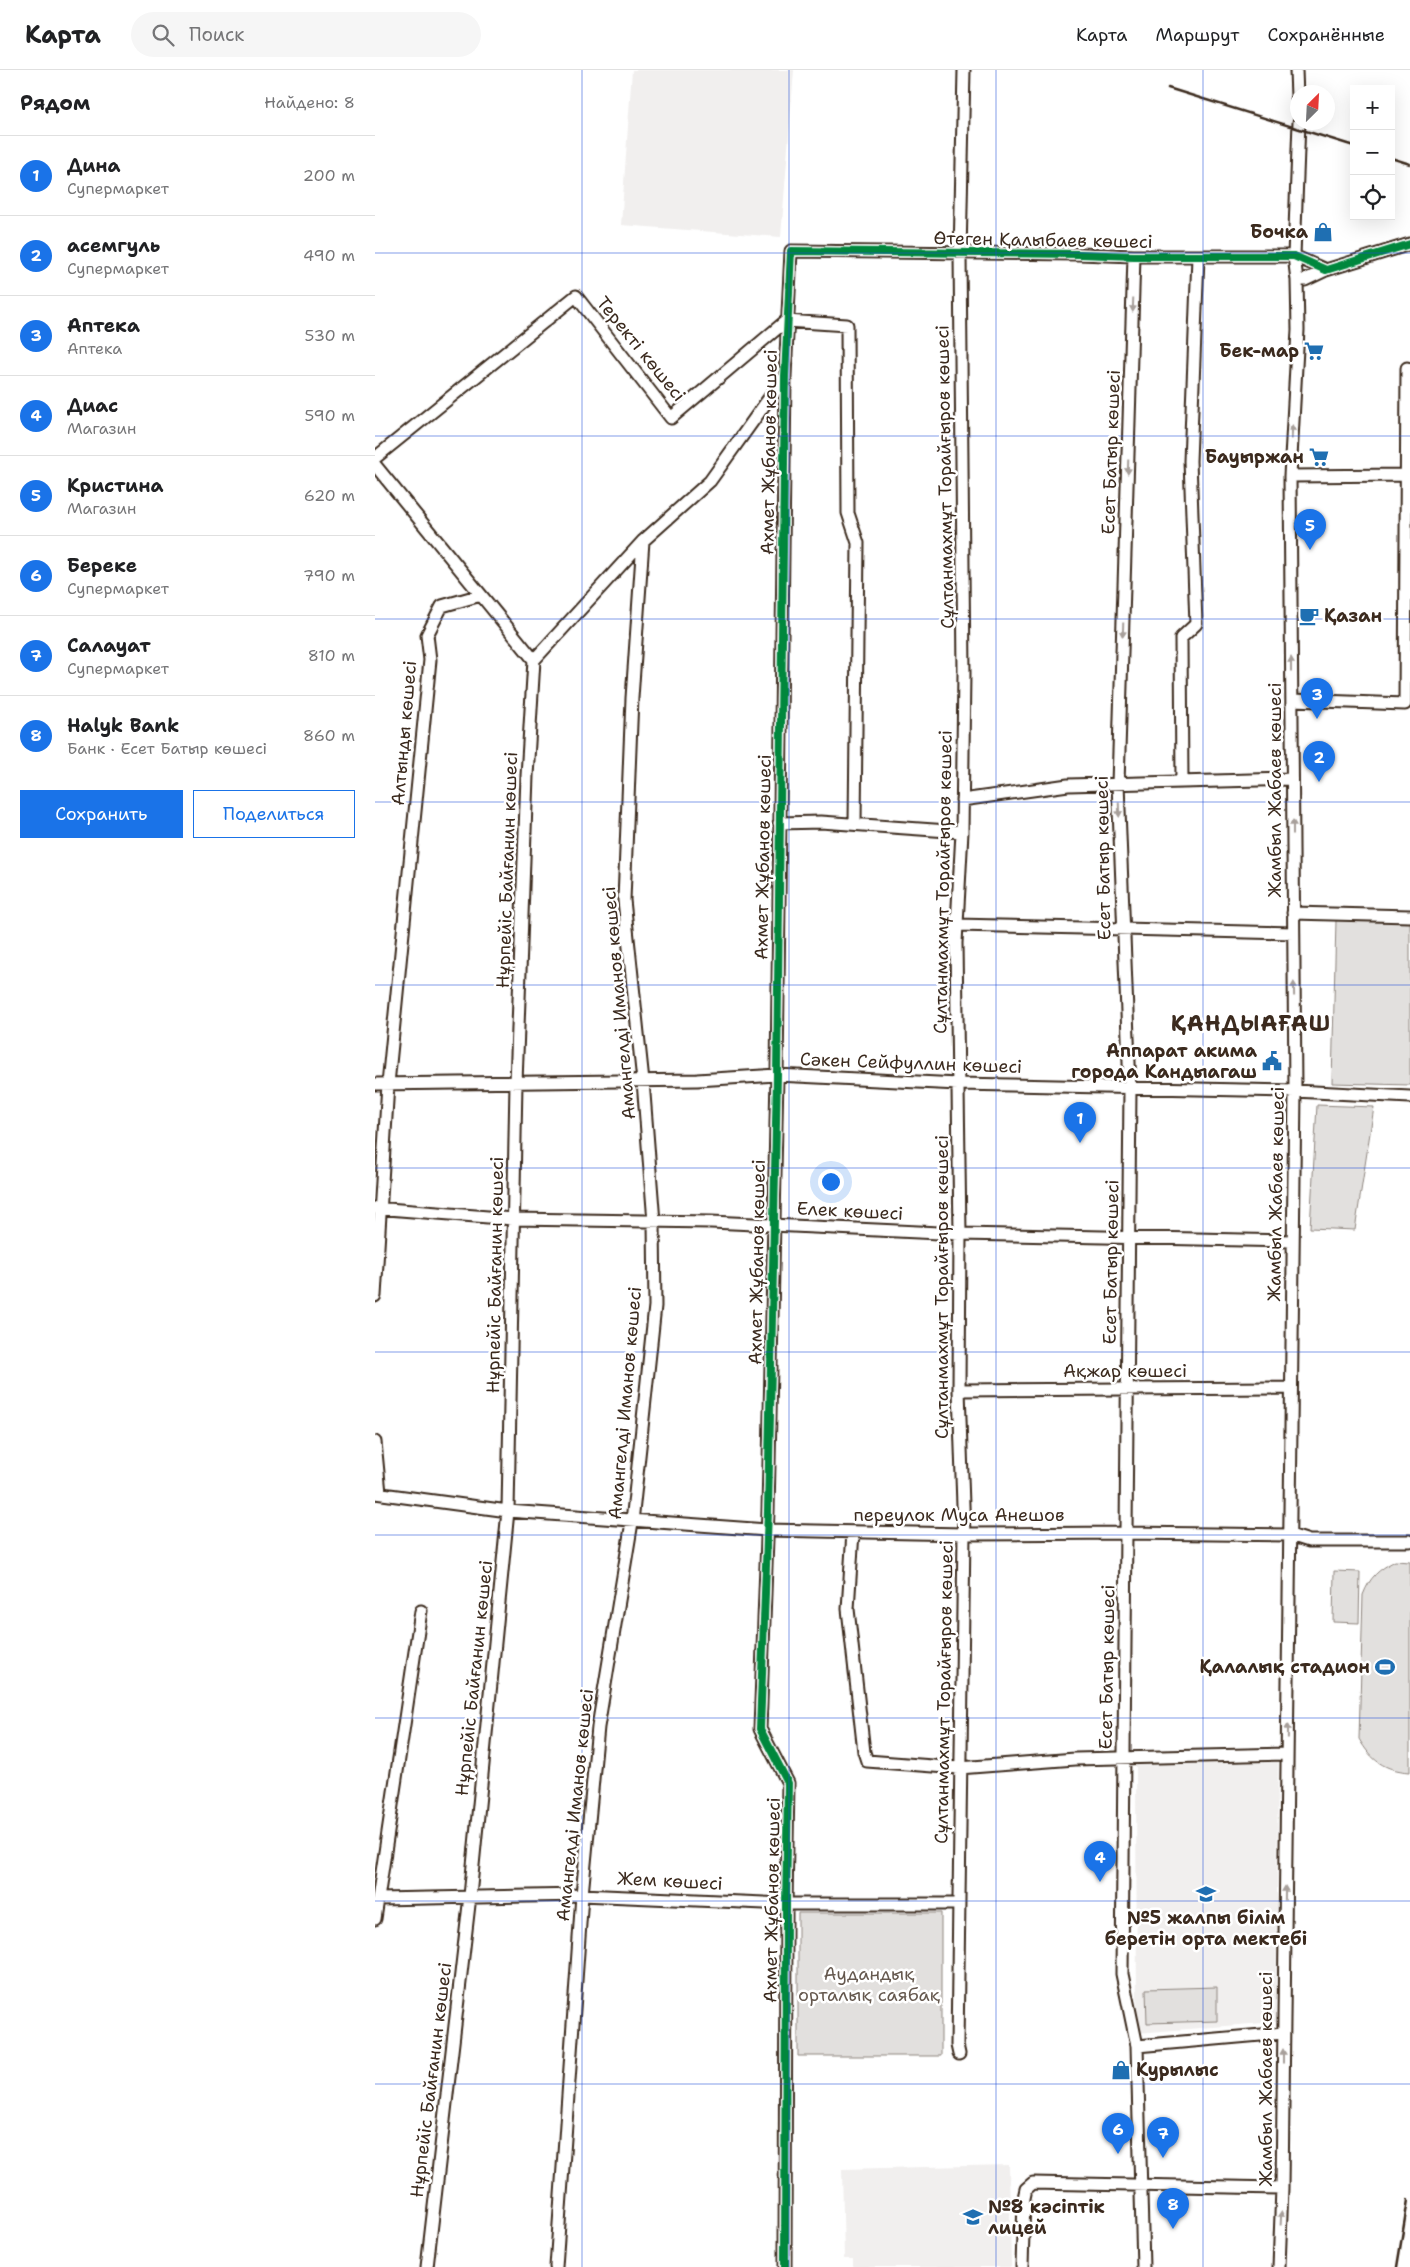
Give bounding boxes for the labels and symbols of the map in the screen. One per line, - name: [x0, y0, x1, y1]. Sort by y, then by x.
- north arrow: [1290, 85, 1335, 130]
- place label: Бочка: [1250, 220, 1309, 244]
- shop icon: Бочка: [1312, 221, 1334, 243]
- street label: Өтеген Қалыбаев көшесі: [933, 226, 1153, 254]
- street label: Теректі көшесі: [591, 291, 691, 407]
- one-way arrow: [1128, 297, 1136, 313]
- street label: Сұлтанмахмұт Торайғыров көшесі: [930, 325, 960, 629]
- place label: Бек-мар: [1220, 339, 1299, 363]
- supermarket icon: Бек-мар: [1303, 340, 1325, 362]
- street label: Ахмет Жұбанов көшесі: [755, 349, 783, 555]
- street label: Есет Батыр көшесі: [1096, 369, 1126, 535]
- one-way arrow: [1289, 424, 1297, 440]
- place label: Бауыржан: [1205, 445, 1304, 469]
- supermarket icon: Бауыржан: [1308, 446, 1330, 468]
- one-way arrow: [1123, 460, 1131, 476]
- pin: 5: [1294, 509, 1326, 550]
- place label: Қазан: [1324, 604, 1382, 628]
- cafe icon: Қазан: [1298, 605, 1320, 627]
- one-way arrow: [1119, 622, 1127, 638]
- one-way arrow: [1287, 656, 1295, 672]
- street label: Алтынды көшесі: [386, 660, 422, 806]
- pin: 3: [1301, 678, 1333, 719]
- street label: Жамбыл Жабаев көшесі: [1263, 682, 1287, 898]
- street label: Сұлтанмахмұт Торайғыров көшесі: [928, 730, 958, 1034]
- pin: 2: [1303, 741, 1335, 782]
- street label: Нұрпейіс Байғанин көшесі: [491, 751, 523, 989]
- street label: Ахмет Жұбанов көшесі: [749, 754, 777, 960]
- street label: Есет Батыр көшесі: [1090, 775, 1116, 941]
- one-way arrow: [1115, 802, 1123, 818]
- one-way arrow: [1289, 819, 1297, 835]
- street label: Амангелді Иманов көшесі: [597, 885, 641, 1121]
- one-way arrow: [1290, 981, 1298, 997]
- district label: ҚАНДЫАҒАШ: [1171, 1009, 1331, 1038]
- place label: Аппарат акима города Кандыагаш: [1071, 1039, 1258, 1084]
- street label: Сәкен Сейфуллин көшесі: [800, 1047, 1022, 1079]
- public building icon: Аппарат акима города Кандыагаш: [1261, 1050, 1283, 1072]
- street label: Жамбыл Жабаев көшесі: [1262, 1086, 1290, 1302]
- pin: 1: [1064, 1102, 1096, 1143]
- street label: Сұлтанмахмұт Торайғыров көшесі: [930, 1135, 954, 1439]
- street label: Нұрпейіс Байғанин көшесі: [481, 1156, 509, 1394]
- street label: Ахмет Жұбанов көшесі: [743, 1159, 771, 1365]
- your location: [818, 1169, 844, 1195]
- street label: Есет Батыр көшесі: [1098, 1179, 1124, 1345]
- street label: Елек көшесі: [796, 1196, 904, 1226]
- street label: Амангелді Иманов көшесі: [603, 1285, 647, 1521]
- street label: Ақжар көшесі: [1063, 1359, 1187, 1383]
- street label: переулок Муса Анешов: [854, 1503, 1064, 1527]
- street label: Сұлтанмахмұт Торайғыров көшесі: [929, 1540, 959, 1844]
- street label: Нұрпейіс Байғанин көшесі: [450, 1559, 498, 1797]
- street label: Есет Батыр көшесі: [1094, 1584, 1120, 1750]
- place label: Қалалық стадион: [1200, 1655, 1370, 1679]
- sports icon: Қалалық стадион: [1374, 1656, 1396, 1678]
- street label: Амангелді Иманов көшесі: [551, 1687, 599, 1923]
- one-way arrow: [1284, 1723, 1292, 1739]
- street label: Ахмет Жұбанов көшесі: [758, 1797, 786, 2003]
- pin: 4: [1084, 1841, 1116, 1882]
- street label: Жем көшесі: [617, 1866, 723, 1896]
- school or university icon: №5 жалпы білім беретін орта мектебі: [1195, 1883, 1217, 1905]
- one-way arrow: [1281, 1885, 1289, 1901]
- place label: №5 жалпы білім беретін орта мектебі: [1105, 1906, 1307, 1951]
- street label: Нұрпейіс Байғанин көшесі: [405, 1961, 457, 2199]
- park label: Аудандық орталық саябақ: [798, 1962, 940, 2007]
- street label: Жамбыл Жабаев көшесі: [1254, 1971, 1278, 2187]
- one-way arrow: [1279, 2048, 1287, 2064]
- place label: Курылыс: [1136, 2058, 1219, 2082]
- shop icon: Курылыс: [1110, 2059, 1132, 2081]
- pin: 6: [1102, 2113, 1134, 2154]
- pin: 7: [1147, 2117, 1179, 2158]
- pin: 8: [1157, 2188, 1189, 2229]
- place label: №8 кәсіптік лицей: [988, 2195, 1105, 2240]
- school or university icon: №8 кәсіптік лицей: [962, 2206, 984, 2228]
- one-way arrow: [1277, 2210, 1285, 2226]

